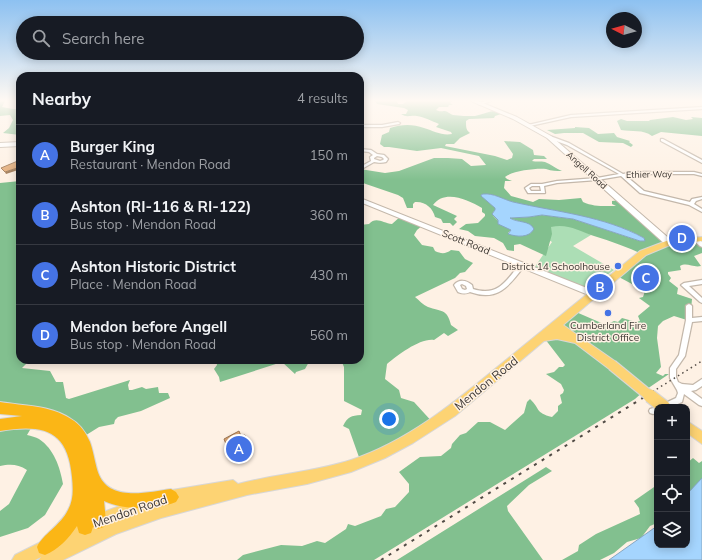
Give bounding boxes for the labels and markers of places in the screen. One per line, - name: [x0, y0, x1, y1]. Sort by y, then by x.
- pin: D: [669, 223, 695, 253]
- place label: District 14 Schoolhouse: [501, 260, 610, 273]
- marker: District 14 Schoolhouse: [613, 261, 623, 271]
- pin: C: [633, 263, 659, 293]
- pin: B: [587, 272, 613, 302]
- marker: Cumberland Fire District Office: [603, 308, 613, 318]
- place label: Cumberland Fire District Office: [570, 319, 646, 344]
- pin: A: [226, 434, 252, 464]

